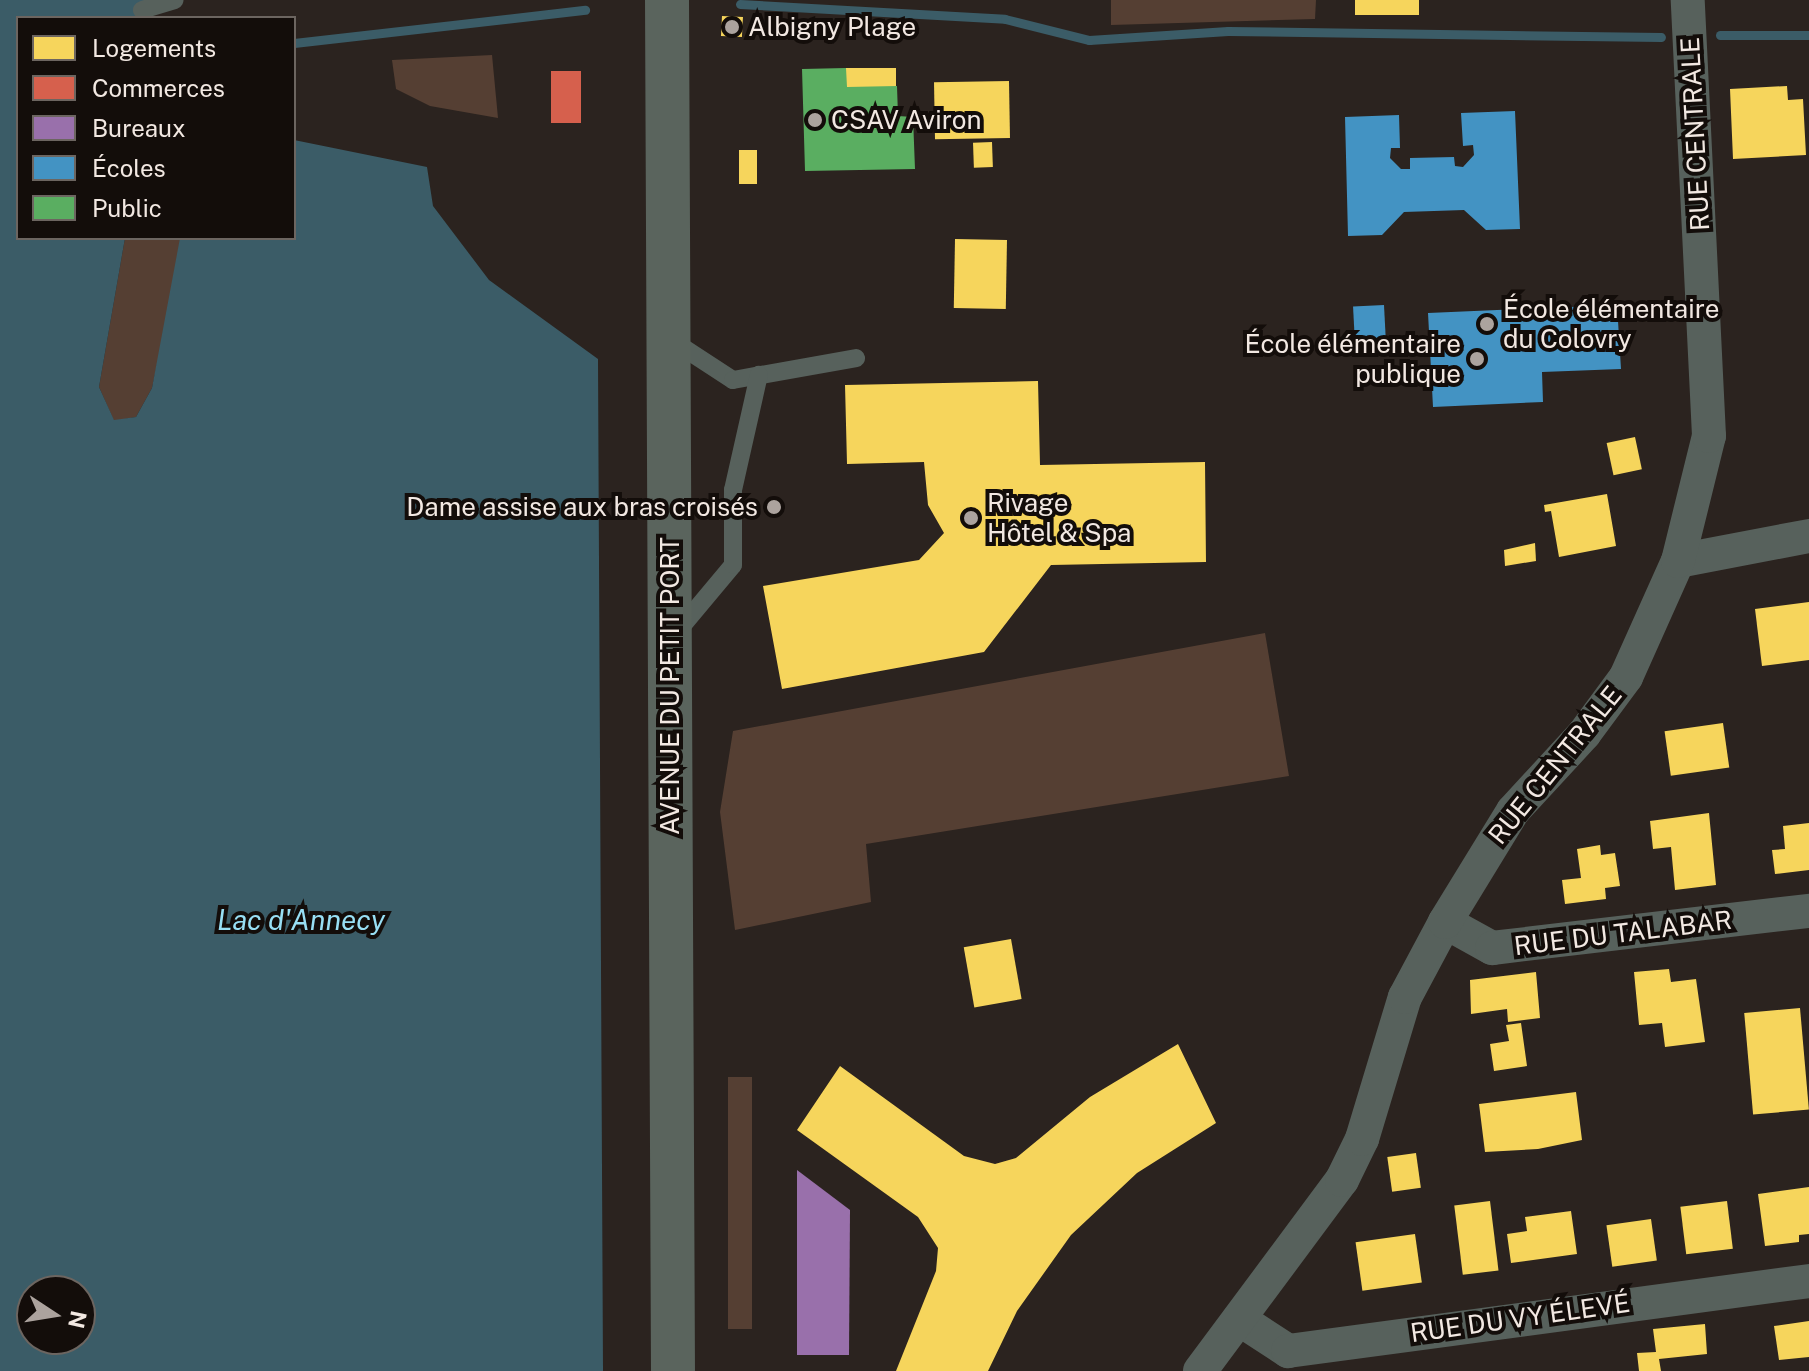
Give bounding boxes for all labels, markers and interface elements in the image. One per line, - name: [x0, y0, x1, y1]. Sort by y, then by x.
- place label: Albigny Plage: [748, 11, 916, 43]
- legend: [16, 16, 296, 240]
- marker: Albigny Plage: [723, 18, 741, 36]
- text: Logements: [92, 34, 216, 62]
- street label: RUE CENTRALE: [1674, 36, 1716, 232]
- text: Commerces: [92, 74, 225, 102]
- place label: CSAV Aviron: [831, 104, 981, 136]
- marker: CSAV Aviron: [806, 111, 824, 129]
- text: Bureaux: [92, 114, 186, 142]
- text: Écoles: [92, 154, 166, 182]
- text: Public: [92, 194, 162, 222]
- place label: École élémentaire du Colovry: [1503, 293, 1720, 354]
- marker: École élémentaire du Colovry: [1478, 315, 1496, 333]
- place label: École élémentaire publique: [1244, 328, 1461, 390]
- marker: École élémentaire publique: [1468, 350, 1486, 368]
- place label: Rivage Hôtel & Spa: [987, 487, 1131, 548]
- place label: Dame assise aux bras croisés: [406, 491, 758, 523]
- marker: Dame assise aux bras croisés: [765, 498, 783, 516]
- marker: Rivage Hôtel & Spa: [962, 509, 980, 527]
- street label: AVENUE DU PETIT PORT: [654, 537, 686, 835]
- street label: RUE CENTRALE: [1482, 680, 1628, 850]
- water label: Lac d'Annecy: [217, 903, 385, 937]
- street label: RUE DU TALABAR: [1512, 904, 1734, 962]
- north arrow: [16, 1275, 96, 1355]
- street label: RUE DU VY ÉLEVÉ: [1408, 1287, 1632, 1349]
- text: N: [63, 1308, 92, 1331]

